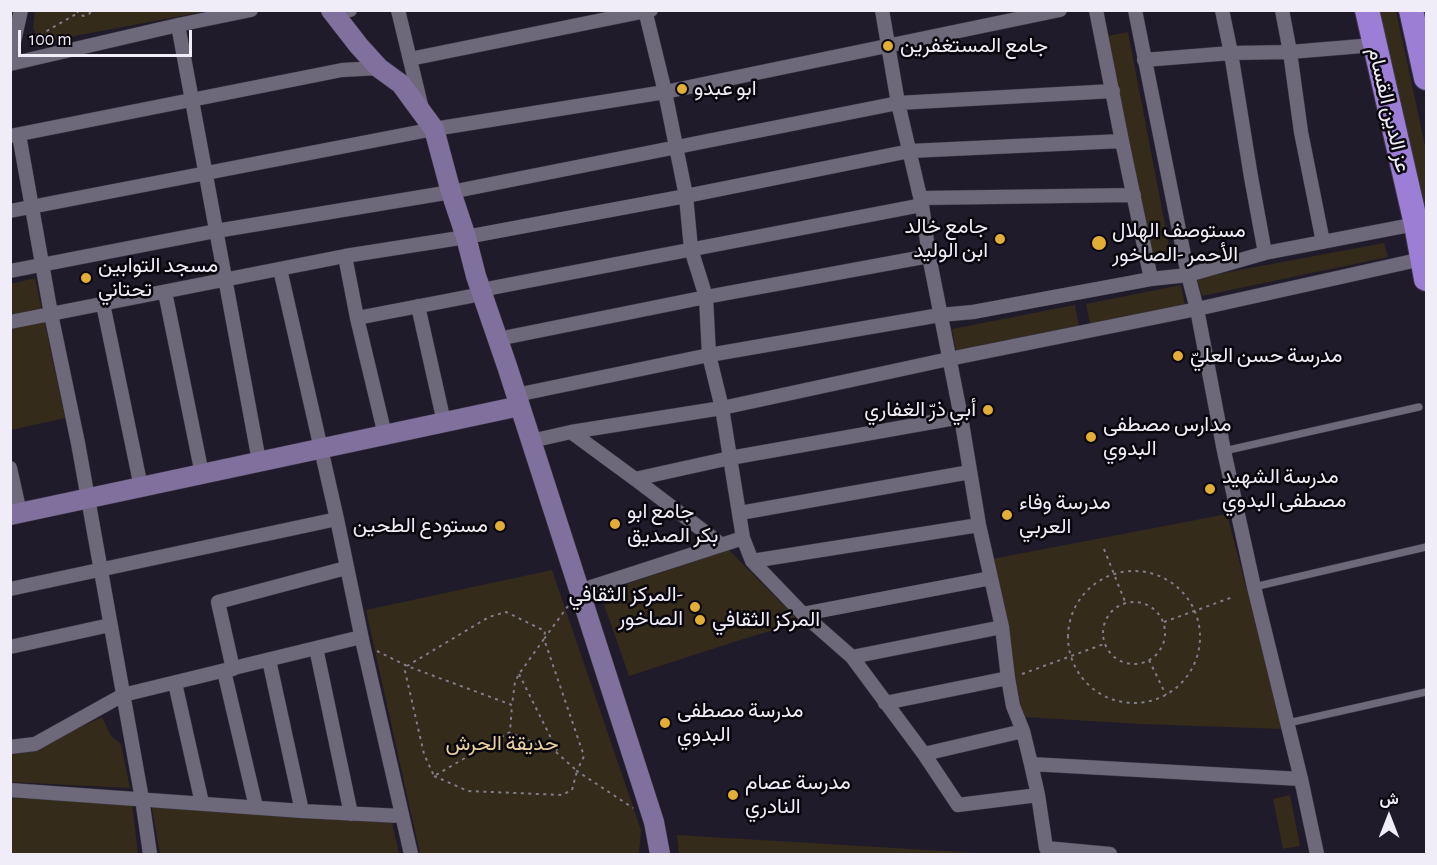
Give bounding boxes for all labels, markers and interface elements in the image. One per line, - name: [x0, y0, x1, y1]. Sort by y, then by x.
- scale bar: [21, 18, 195, 56]
- text: 100 m: [29, 31, 72, 49]
- place label: جامع المستغفرين: [900, 33, 1048, 59]
- marker: جامع المستغفرين: [881, 39, 895, 53]
- street label: عز الدين القسام: [1362, 45, 1416, 175]
- place label: ابو عبدو: [694, 76, 757, 102]
- marker: ابو عبدو: [675, 82, 689, 96]
- place label: جامع خالد ابن الوليد: [904, 214, 988, 264]
- place label: مستوصف الهلال الأحمر -الصاخور: [1112, 218, 1246, 268]
- marker: جامع خالد ابن الوليد: [993, 232, 1007, 246]
- marker: مستوصف الهلال الأحمر -الصاخور: [1090, 234, 1108, 252]
- place label: مسجد التوابين تحتاني: [98, 253, 218, 303]
- marker: مسجد التوابين تحتاني: [79, 271, 93, 285]
- place label: مدرسة حسن العليّ: [1190, 343, 1342, 369]
- marker: مدرسة حسن العليّ: [1171, 349, 1185, 363]
- place label: أبي ذرّ الغفاري: [864, 397, 976, 423]
- marker: أبي ذرّ الغفاري: [981, 403, 995, 417]
- place label: مدارس مصطفى البدوي: [1103, 412, 1232, 462]
- marker: مدارس مصطفى البدوي: [1084, 430, 1098, 444]
- place label: مدرسة الشهيد مصطفى البدوي: [1222, 464, 1346, 514]
- marker: مدرسة الشهيد مصطفى البدوي: [1203, 482, 1217, 496]
- place label: مدرسة وفاء العربي: [1019, 490, 1111, 540]
- place label: جامع ابو بكر الصديق: [627, 499, 718, 549]
- marker: مدرسة وفاء العربي: [1000, 508, 1014, 522]
- place label: مستودع الطحين: [353, 513, 488, 539]
- marker: جامع ابو بكر الصديق: [608, 517, 622, 531]
- marker: مستودع الطحين: [493, 519, 507, 533]
- place label: المركز الثقافي- الصاخور: [568, 582, 683, 632]
- marker: المركز الثقافي- الصاخور: [688, 600, 702, 614]
- place label: المركز الثقافي: [712, 607, 820, 633]
- marker: المركز الثقافي: [693, 613, 707, 627]
- place label: مدرسة مصطفى البدوي: [677, 698, 803, 748]
- marker: مدرسة مصطفى البدوي: [658, 716, 672, 730]
- park label: حديقة الحرش: [445, 731, 559, 757]
- place label: مدرسة عصام النادري: [745, 770, 851, 820]
- north arrow: [1359, 787, 1419, 847]
- marker: مدرسة عصام النادري: [726, 788, 740, 802]
- text: ش: [1379, 791, 1399, 807]

